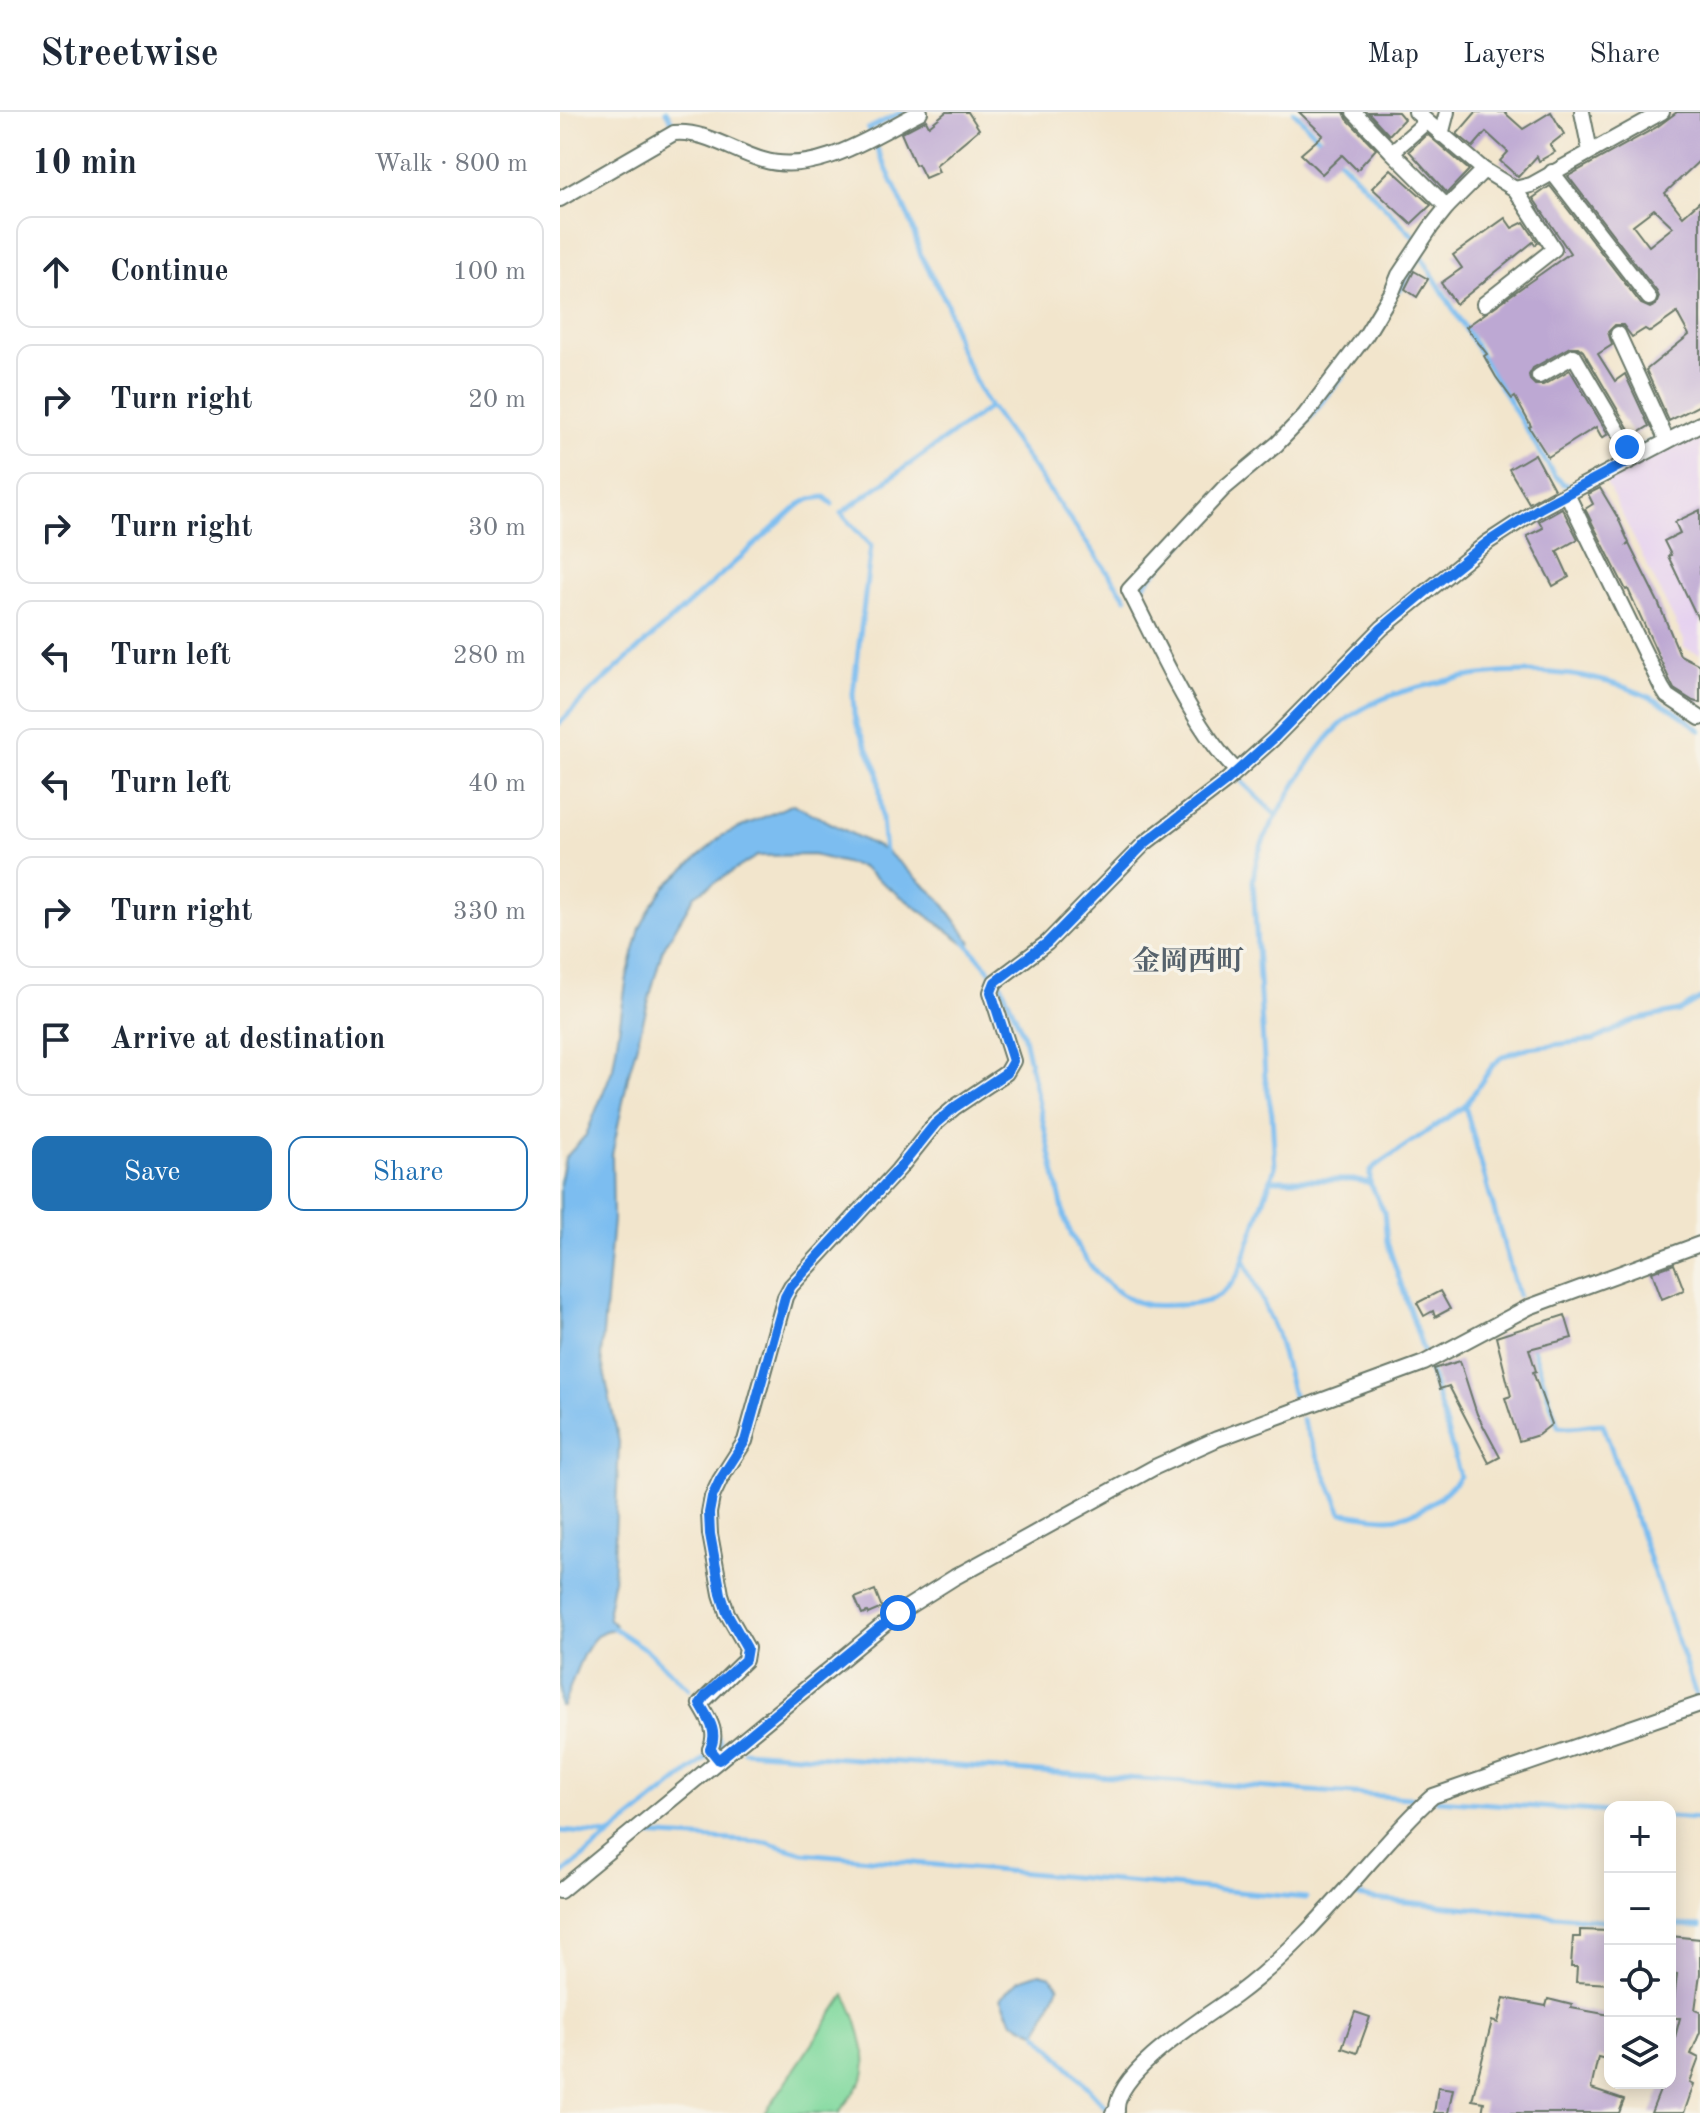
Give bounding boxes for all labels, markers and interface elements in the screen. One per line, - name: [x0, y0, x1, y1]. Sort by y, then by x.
- text: Streetwise: [40, 36, 219, 74]
- text: Map: [1367, 41, 1419, 69]
- text: Layers: [1463, 41, 1545, 69]
- text: Share: [1589, 41, 1660, 69]
- text: 10 min: [32, 147, 137, 181]
- text: Walk · 800 m: [374, 151, 528, 177]
- icon: ahead: [34, 250, 78, 294]
- text: Continue: [110, 257, 229, 287]
- text: 100 m: [453, 259, 526, 285]
- icon: right: [34, 378, 78, 422]
- text: Turn right: [110, 385, 252, 415]
- text: 20 m: [468, 387, 526, 413]
- route end: [1609, 429, 1645, 465]
- icon: right: [34, 506, 78, 550]
- text: Turn right: [110, 513, 252, 543]
- text: 30 m: [468, 515, 526, 541]
- icon: left: [34, 634, 78, 678]
- text: Turn left: [110, 641, 231, 671]
- text: 280 m: [453, 643, 526, 669]
- icon: left: [34, 762, 78, 806]
- text: Turn left: [110, 769, 231, 799]
- text: 40 m: [468, 771, 526, 797]
- icon: right: [34, 890, 78, 934]
- text: Turn right: [110, 897, 252, 927]
- text: 330 m: [453, 899, 526, 925]
- district label: 金岡西町: [1132, 946, 1244, 977]
- icon: arrive: [34, 1018, 78, 1062]
- text: Arrive at destination: [110, 1025, 385, 1055]
- button: Save: [32, 1136, 272, 1211]
- button: Share: [288, 1136, 528, 1211]
- route start: [880, 1595, 916, 1631]
- map controls: [1604, 1801, 1676, 2089]
- button: +: [1604, 1801, 1676, 1873]
- button: −: [1604, 1873, 1676, 1945]
- button: locate: [1604, 1945, 1676, 2017]
- button: layers: [1604, 2017, 1676, 2089]

